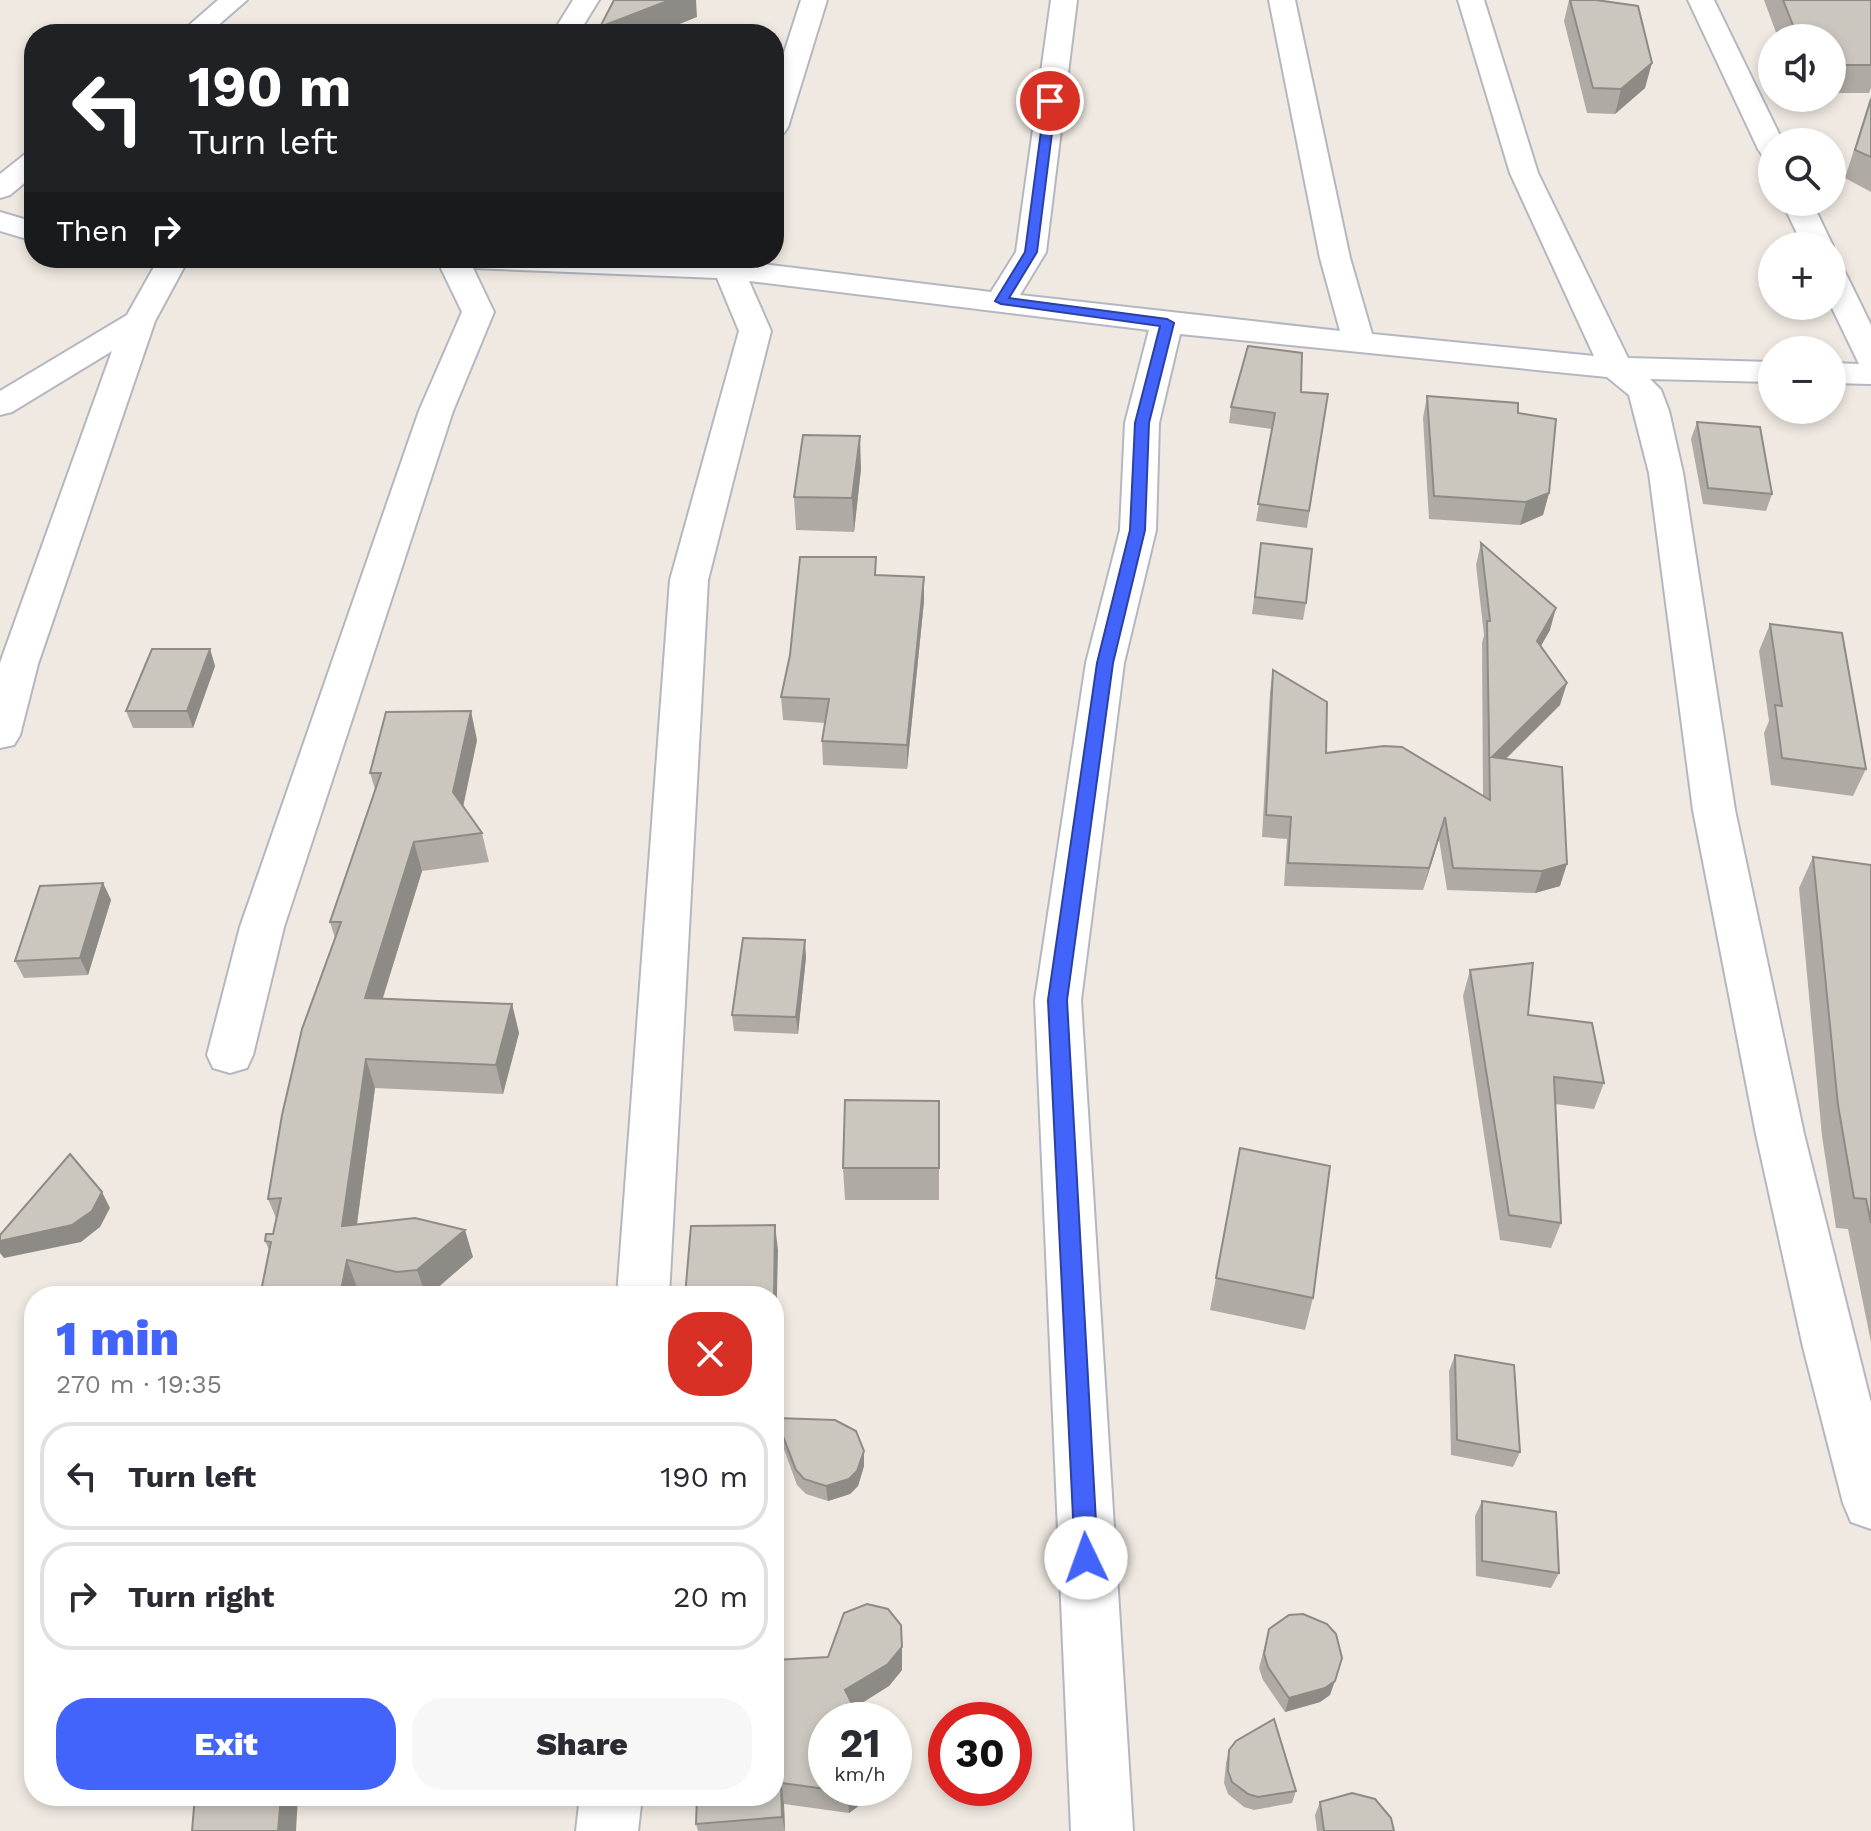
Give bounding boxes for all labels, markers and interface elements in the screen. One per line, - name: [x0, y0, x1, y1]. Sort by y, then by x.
- map controls: [1758, 24, 1846, 424]
- button: sound: [1758, 24, 1846, 112]
- text: 190 m: [188, 54, 351, 120]
- icon: left: [56, 56, 160, 160]
- pin: [1016, 67, 1084, 135]
- icon: arrive: [1028, 79, 1072, 123]
- text: Turn left: [188, 121, 338, 163]
- button: search: [1758, 128, 1846, 216]
- icon: right: [144, 208, 188, 252]
- text: Then: [56, 213, 128, 248]
- button: +: [1758, 232, 1846, 320]
- button: −: [1758, 336, 1846, 424]
- text: 1 min: [56, 1310, 179, 1367]
- button: close: [668, 1312, 752, 1396]
- text: 270 m · 19:35: [56, 1369, 222, 1399]
- icon: left: [60, 1454, 104, 1498]
- text: Turn left: [128, 1459, 256, 1494]
- text: 190 m: [660, 1459, 748, 1494]
- position arrow: [1044, 1516, 1128, 1600]
- icon: right: [60, 1574, 104, 1618]
- text: Turn right: [128, 1579, 274, 1614]
- text: 20 m: [673, 1579, 748, 1614]
- button: Exit: [56, 1698, 396, 1790]
- button: Share: [412, 1698, 752, 1790]
- speed limit sign: 30: [928, 1702, 1032, 1806]
- text: 21: [839, 1720, 881, 1767]
- text: km/h: [834, 1762, 886, 1786]

